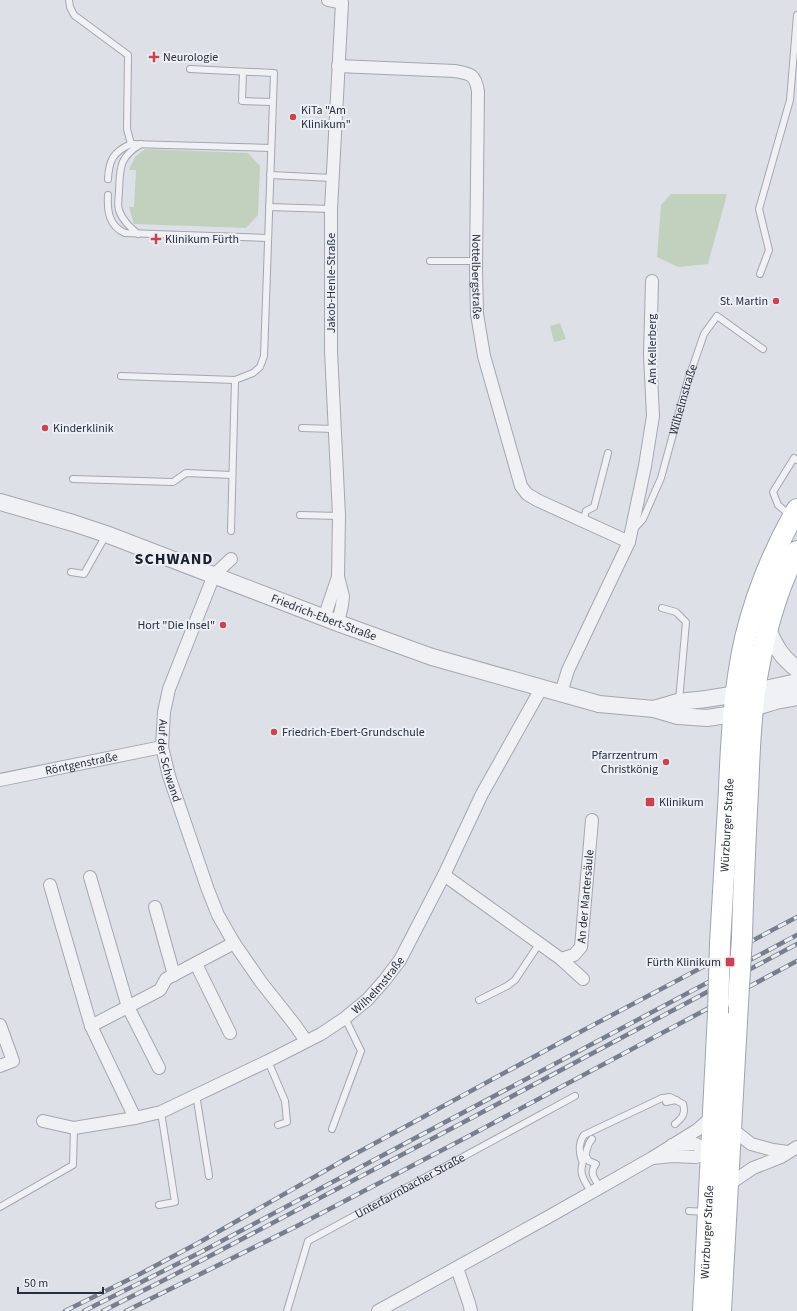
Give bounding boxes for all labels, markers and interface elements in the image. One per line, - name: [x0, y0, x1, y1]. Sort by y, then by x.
- place label: Neurologie: [163, 49, 218, 66]
- marker: Neurologie: [148, 51, 160, 63]
- place label: KiTa "Am Klinikum": [301, 102, 351, 133]
- marker: KiTa "Am Klinikum": [288, 112, 298, 122]
- place label: Klinikum Fürth: [165, 231, 239, 248]
- marker: Klinikum Fürth: [150, 233, 162, 245]
- street label: Jakob-Henle-Straße: [323, 233, 340, 333]
- street label: Nottelbergstraße: [467, 234, 486, 321]
- place label: St. Martin: [720, 293, 768, 310]
- marker: St. Martin: [771, 296, 781, 306]
- street label: Am Kellerberg: [644, 314, 661, 384]
- street label: Wilhelmstraße: [665, 362, 701, 436]
- place label: Kinderklinik: [53, 420, 114, 437]
- marker: Kinderklinik: [40, 423, 50, 433]
- district label: SCHWAND: [135, 548, 213, 570]
- street label: Friedrich-Ebert-Straße: [269, 590, 379, 645]
- place label: Hort "Die Insel": [137, 617, 215, 634]
- marker: Hort "Die Insel": [218, 620, 228, 630]
- street label: Auf der Schwand: [153, 719, 186, 804]
- place label: Friedrich-Ebert-Grundschule: [282, 724, 425, 741]
- marker: Friedrich-Ebert-Grundschule: [269, 727, 279, 737]
- place label: Pfarrzentrum Christkönig: [591, 747, 658, 778]
- street label: Röntgenstraße: [43, 748, 119, 779]
- marker: Pfarrzentrum Christkönig: [661, 757, 671, 767]
- street label: Würzburger Straße: [716, 778, 738, 873]
- place label: Klinikum: [659, 794, 704, 811]
- marker: Klinikum: [644, 796, 656, 808]
- street label: An der Martersäule: [573, 849, 598, 944]
- street label: Wilhelmstraße: [348, 953, 409, 1018]
- place label: Fürth Klinikum: [647, 954, 721, 971]
- marker: Fürth Klinikum: [724, 956, 736, 968]
- street label: Unterfarrnbacher Straße: [352, 1149, 468, 1222]
- street label: Würzburger Straße: [696, 1185, 718, 1279]
- scale bar: [18, 1269, 103, 1295]
- text: 50 m: [24, 1275, 48, 1292]

